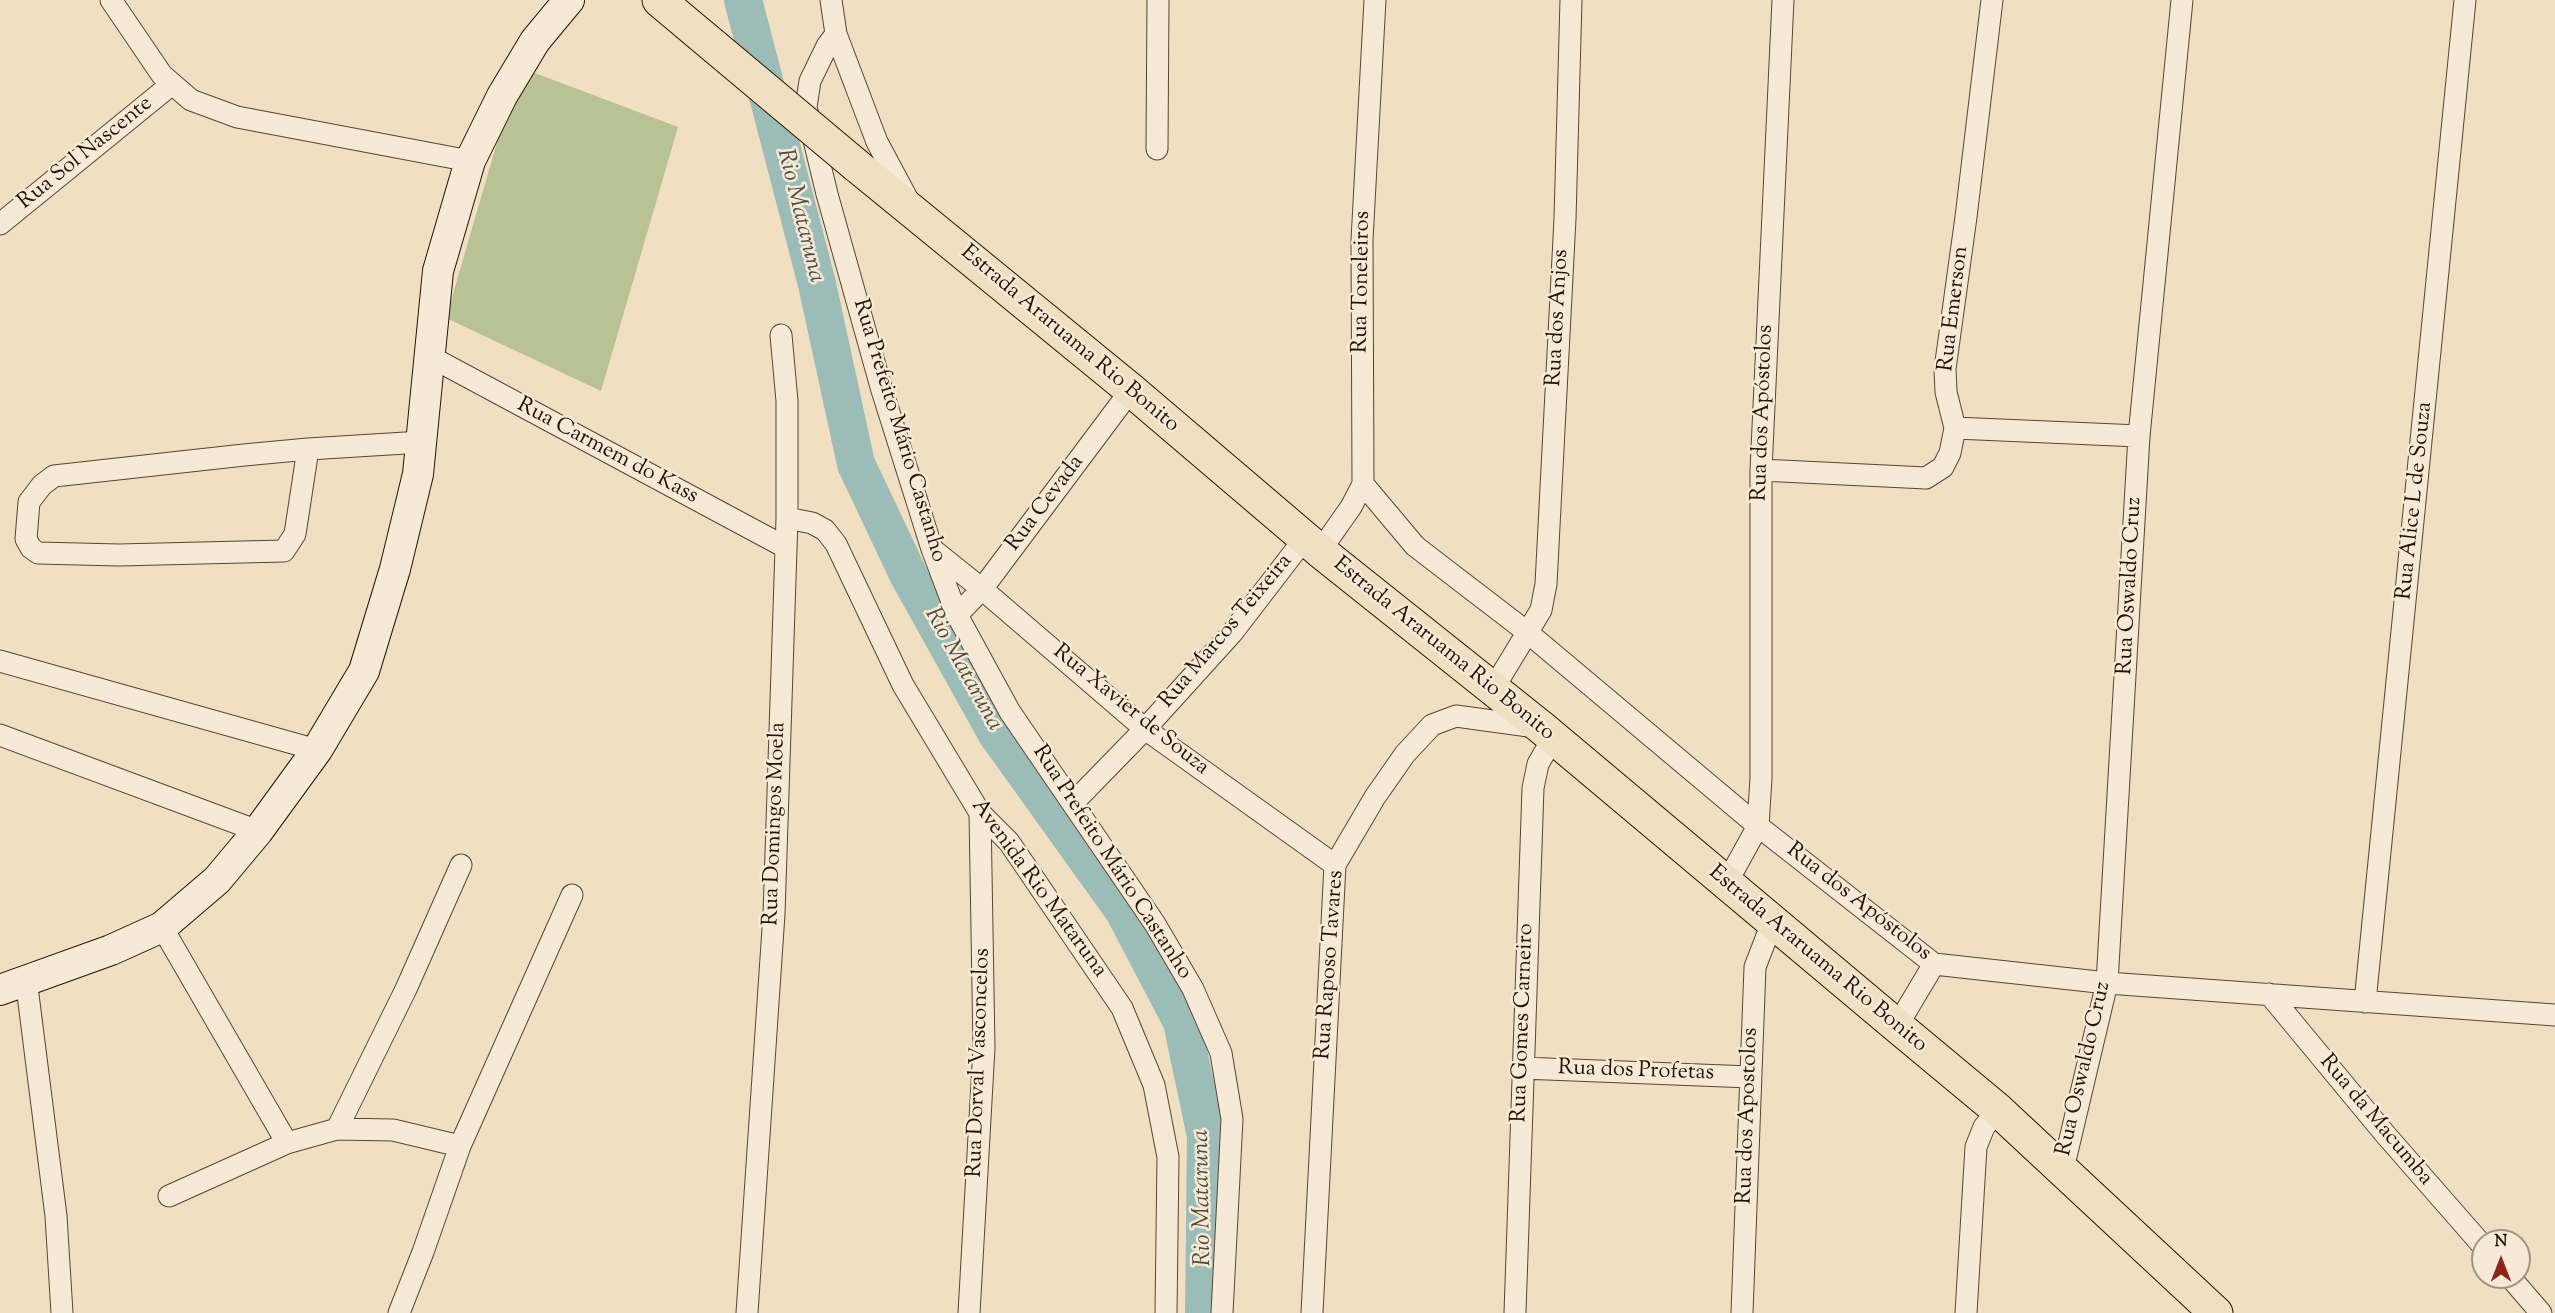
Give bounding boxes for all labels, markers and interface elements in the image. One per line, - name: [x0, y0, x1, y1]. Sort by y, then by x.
- street label: Rua Sol Nascente: [13, 92, 159, 216]
- water label: Rio Mataruna: [769, 146, 829, 286]
- street label: Rua Toneleiros: [1349, 211, 1377, 353]
- street label: Estrada Araruama Rio Bonito: [954, 241, 1184, 439]
- street label: Rua Emerson: [1934, 245, 1976, 373]
- street label: Rua dos Anjos: [1542, 249, 1576, 387]
- street label: Rua Prefeito Mário Castanho: [845, 296, 951, 566]
- street label: Rua dos Apóstolos: [1748, 324, 1780, 502]
- street label: Rua Carmem do Kass: [512, 393, 702, 511]
- street label: Rua Alice L de Souza: [2392, 401, 2440, 601]
- street label: Rua Cevada: [1001, 451, 1091, 557]
- street label: Rua Oswaldo Cruz: [2113, 496, 2149, 676]
- street label: Rua Marcos Teixeira: [1155, 550, 1299, 714]
- street label: Estrada Araruama Rio Bonito: [1327, 552, 1559, 748]
- water label: Rio Mataruna: [916, 603, 1008, 737]
- street label: Rua Xavier de Souza: [1047, 640, 1213, 782]
- street label: Rua Domingos Moela: [759, 722, 793, 926]
- street label: Rua Prefeito Mário Castanho: [1025, 741, 1197, 985]
- street label: Avenida Rio Mataruna: [964, 795, 1112, 983]
- street label: Rua dos Apóstolos: [1780, 838, 1936, 968]
- street label: Estrada Araruama Rio Bonito: [1702, 861, 1932, 1059]
- street label: Rua Raposo Tavares: [1311, 869, 1351, 1061]
- street label: Rua Gomes Carneiro: [1507, 923, 1541, 1123]
- street label: Rua Dorval Vasconcelos: [963, 948, 997, 1178]
- street label: Rua Oswaldo Cruz: [2052, 979, 2118, 1159]
- street label: Rua dos Apostolos: [1733, 1027, 1765, 1205]
- street label: Rua da Macumba: [2313, 1050, 2437, 1192]
- street label: Rua dos Profetas: [1557, 1056, 1715, 1088]
- water label: Rio Mataruna: [1188, 1130, 1220, 1266]
- north arrow: [2471, 1229, 2531, 1289]
- text: N: [2495, 1231, 2507, 1254]

